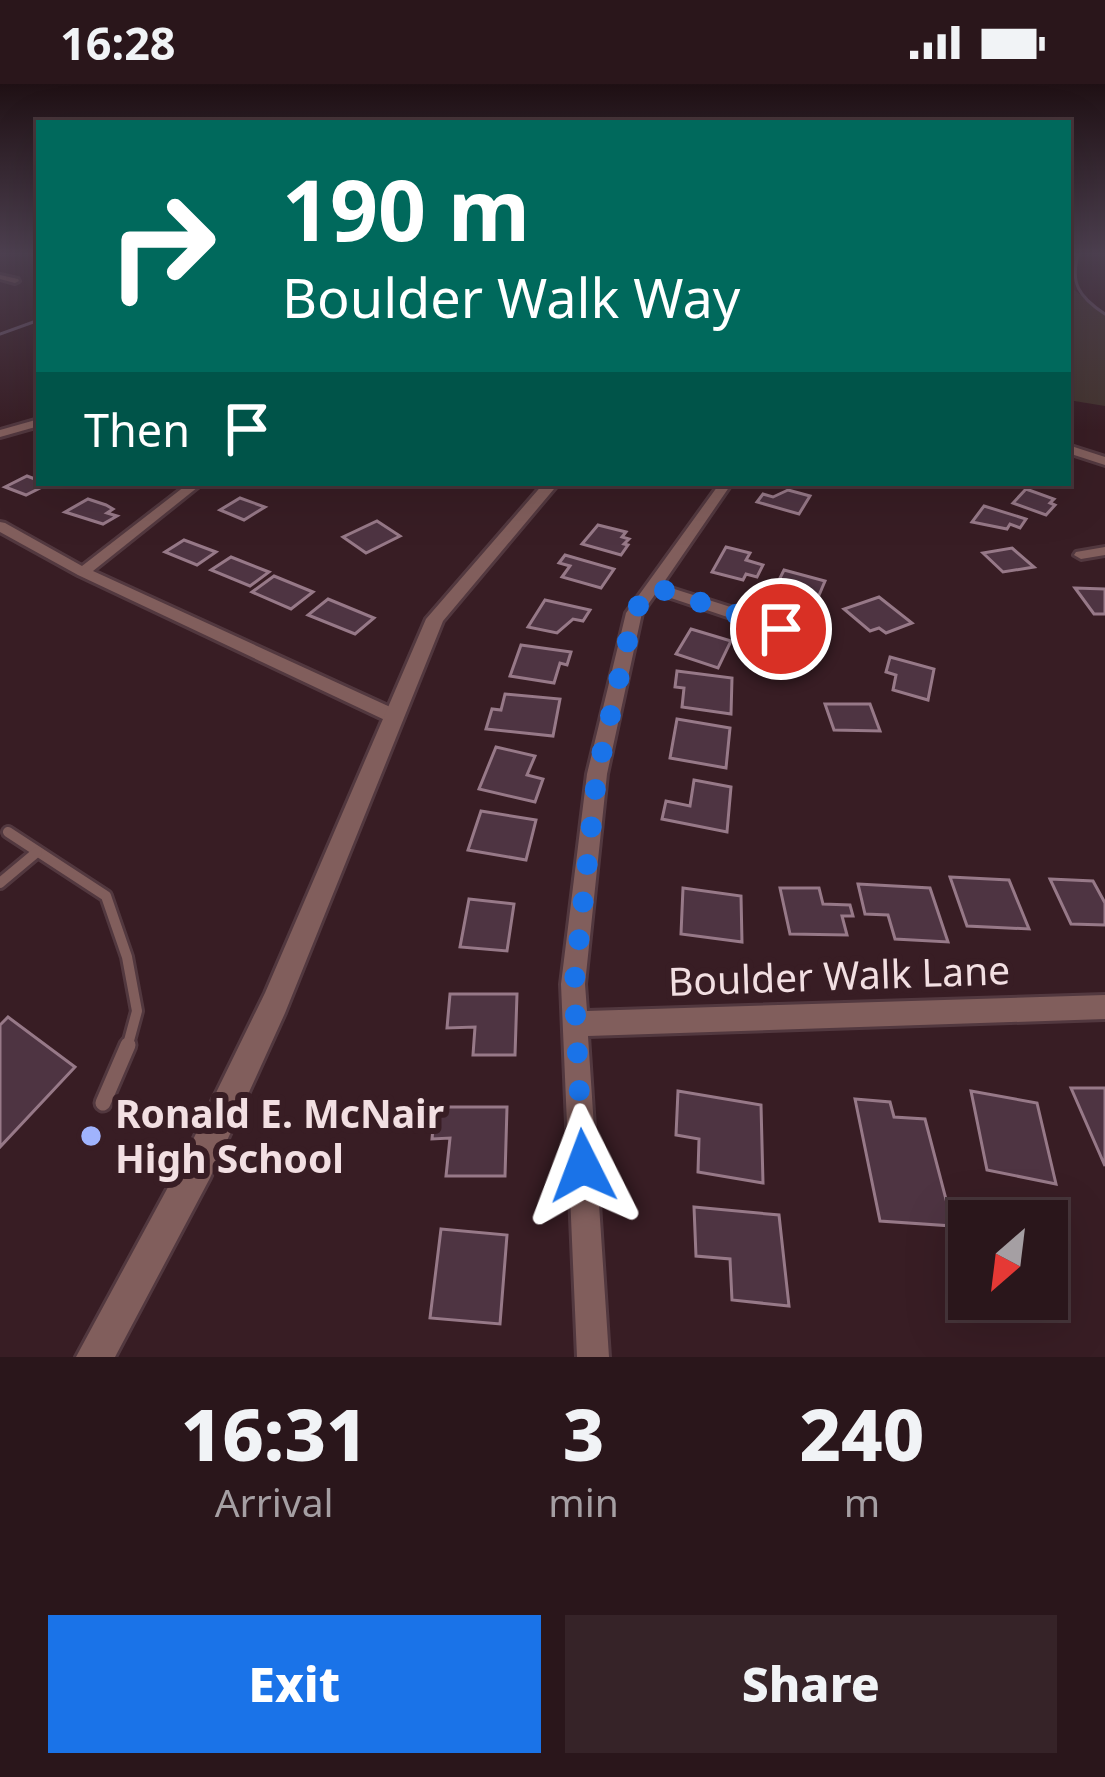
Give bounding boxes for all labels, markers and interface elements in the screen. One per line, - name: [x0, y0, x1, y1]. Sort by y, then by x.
- text: 16:28: [60, 12, 176, 73]
- text: 190 m: [282, 151, 530, 266]
- icon: right: [84, 168, 240, 324]
- text: Boulder Walk Way: [282, 260, 740, 334]
- icon: arrive: [214, 396, 280, 462]
- text: Then: [84, 399, 190, 460]
- pin: [730, 578, 832, 680]
- icon: arrive: [748, 596, 814, 662]
- street label: Boulder Walk Lane: [667, 942, 1011, 1007]
- place label: Ronald E. McNair High School: [115, 1086, 444, 1184]
- position arrow: [520, 1103, 646, 1229]
- marker: Ronald E. McNair High School: [78, 1123, 104, 1149]
- north arrow: [948, 1200, 1068, 1320]
- map controls: [948, 1200, 1068, 1320]
- text: 16:31: [181, 1384, 368, 1482]
- text: 3: [563, 1384, 604, 1482]
- text: 240: [800, 1384, 924, 1482]
- text: Arrival: [215, 1475, 334, 1528]
- text: min: [548, 1475, 619, 1528]
- text: m: [844, 1475, 880, 1528]
- button: Exit: [48, 1615, 541, 1753]
- button: Share: [565, 1615, 1057, 1753]

